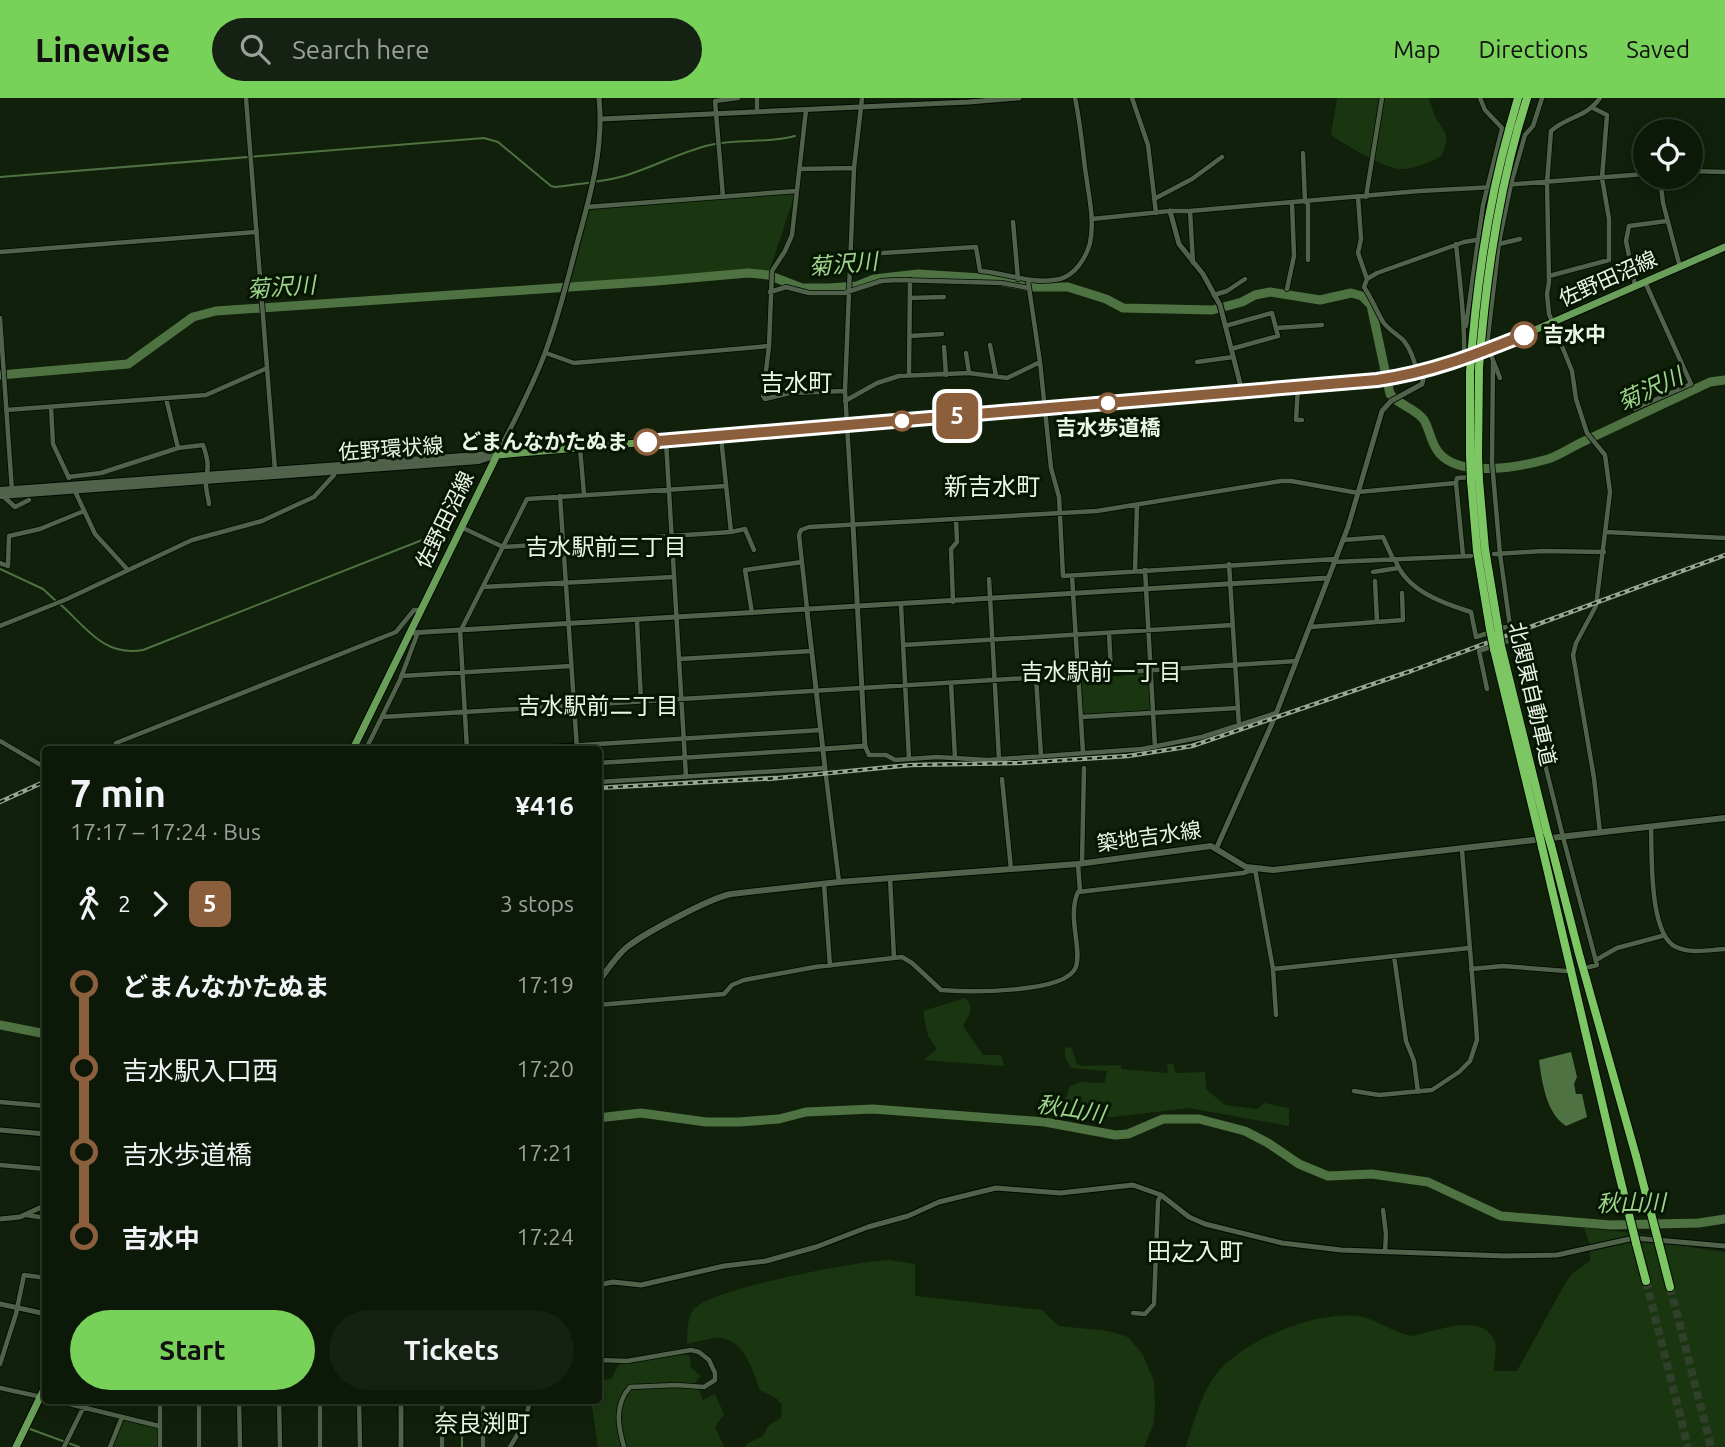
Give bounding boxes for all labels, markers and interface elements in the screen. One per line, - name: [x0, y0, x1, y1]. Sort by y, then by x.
- search box: [212, 18, 702, 81]
- icon: search: [236, 30, 274, 68]
- text: Linewise: [35, 31, 170, 68]
- text: Search here: [292, 35, 430, 64]
- text: Map: [1393, 36, 1440, 63]
- text: Directions: [1478, 36, 1588, 63]
- text: Saved: [1626, 36, 1690, 63]
- map controls: [1633, 119, 1703, 189]
- button: locate: [1633, 119, 1703, 189]
- street label: 佐野田沼線: [1555, 246, 1660, 310]
- water label: 菊沢川: [807, 248, 881, 279]
- water label: 菊沢川: [246, 271, 319, 301]
- marker: 吉水中: [1511, 322, 1537, 348]
- place label: 吉水中: [1543, 322, 1606, 346]
- water label: 菊沢川: [1613, 361, 1689, 414]
- district label: 吉水町: [760, 369, 832, 396]
- line badge: 5: [934, 393, 980, 439]
- marker: 吉水歩道橋: [1098, 393, 1118, 413]
- text: 5: [950, 402, 964, 429]
- unlabelled marker: [892, 411, 912, 431]
- place label: 吉水歩道橋: [1056, 415, 1161, 439]
- place label: どまんなかたぬま: [460, 429, 628, 453]
- marker: どまんなかたぬま: [634, 429, 660, 455]
- street label: 佐野環状線: [338, 432, 444, 464]
- street label: 佐野田沼線: [410, 467, 478, 572]
- district label: 新吉水町: [944, 473, 1040, 500]
- district label: 吉水駅前三丁目: [526, 534, 687, 559]
- street label: 北関東自動車道: [1505, 619, 1561, 768]
- district label: 吉水駅前一丁目: [1021, 659, 1182, 684]
- district label: 吉水駅前二丁目: [518, 693, 679, 718]
- text: 7 min: [70, 772, 166, 814]
- text: ¥416: [515, 791, 574, 820]
- street label: 築地吉水線: [1095, 817, 1203, 855]
- text: 17:17 – 17:24 · Bus: [70, 819, 261, 844]
- icon: walk: [70, 885, 108, 923]
- icon: forward: [141, 885, 179, 923]
- text: 5: [203, 890, 217, 917]
- text: 2: [118, 891, 131, 916]
- text: 3 stops: [500, 891, 574, 916]
- text: どまんなかたぬま: [122, 972, 330, 1001]
- text: 17:19: [516, 972, 574, 997]
- text: 吉水駅入口西: [122, 1056, 278, 1085]
- text: 17:20: [516, 1056, 574, 1081]
- water label: 秋山川: [1035, 1091, 1110, 1127]
- text: 吉水歩道橋: [122, 1140, 252, 1169]
- text: 17:21: [516, 1140, 574, 1165]
- water label: 秋山川: [1596, 1189, 1669, 1216]
- text: 吉水中: [122, 1224, 200, 1253]
- text: 17:24: [516, 1224, 574, 1249]
- district label: 田之入町: [1147, 1238, 1243, 1265]
- button: Start: [70, 1310, 315, 1390]
- button: Tickets: [329, 1310, 574, 1390]
- district label: 奈良渕町: [434, 1410, 530, 1437]

